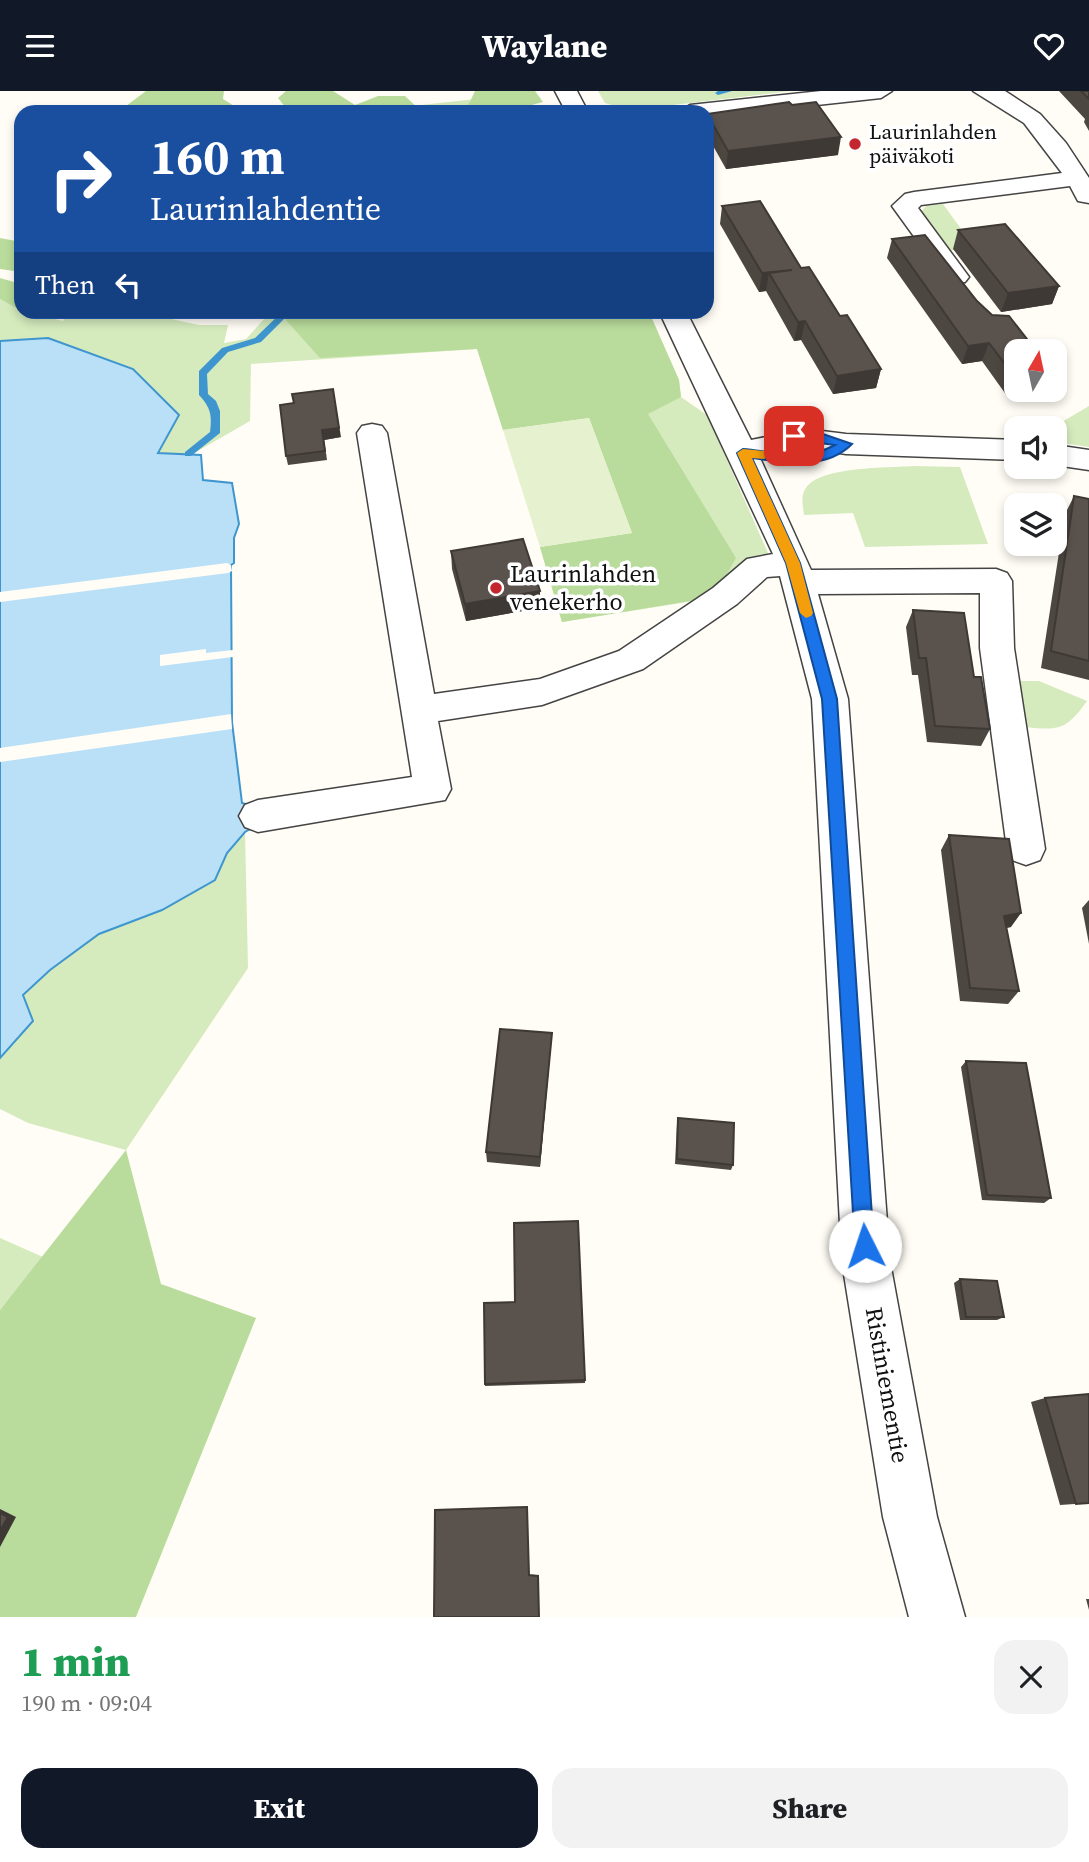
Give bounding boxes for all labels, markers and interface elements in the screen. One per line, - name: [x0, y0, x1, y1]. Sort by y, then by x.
- text: Waylane: [482, 24, 607, 68]
- icon: menu: [21, 27, 59, 65]
- icon: heart: [1030, 27, 1068, 65]
- place label: Laurinlahden päiväkoti: [869, 117, 997, 170]
- text: 160 m: [150, 123, 285, 190]
- icon: right: [35, 133, 126, 224]
- marker: Laurinlahden päiväkoti: [847, 136, 863, 152]
- text: Laurinlahdentie: [150, 187, 381, 231]
- icon: left: [109, 266, 147, 304]
- text: Then: [35, 267, 95, 303]
- north arrow: [1004, 339, 1068, 403]
- map controls: [1004, 339, 1067, 556]
- pin: [764, 406, 824, 466]
- button: sound: [1004, 416, 1067, 479]
- icon: arrive: [775, 417, 813, 455]
- button: layers: [1004, 493, 1067, 556]
- place label: Laurinlahden venekerho: [510, 557, 656, 618]
- marker: Laurinlahden venekerho: [488, 580, 504, 596]
- position arrow: [828, 1209, 902, 1283]
- street label: Ristiniementie: [858, 1304, 917, 1465]
- text: 1 min: [21, 1632, 131, 1690]
- button: close: [994, 1640, 1068, 1714]
- text: 190 m · 09:04: [21, 1687, 152, 1719]
- button: Exit: [21, 1768, 538, 1848]
- button: Share: [552, 1768, 1068, 1848]

